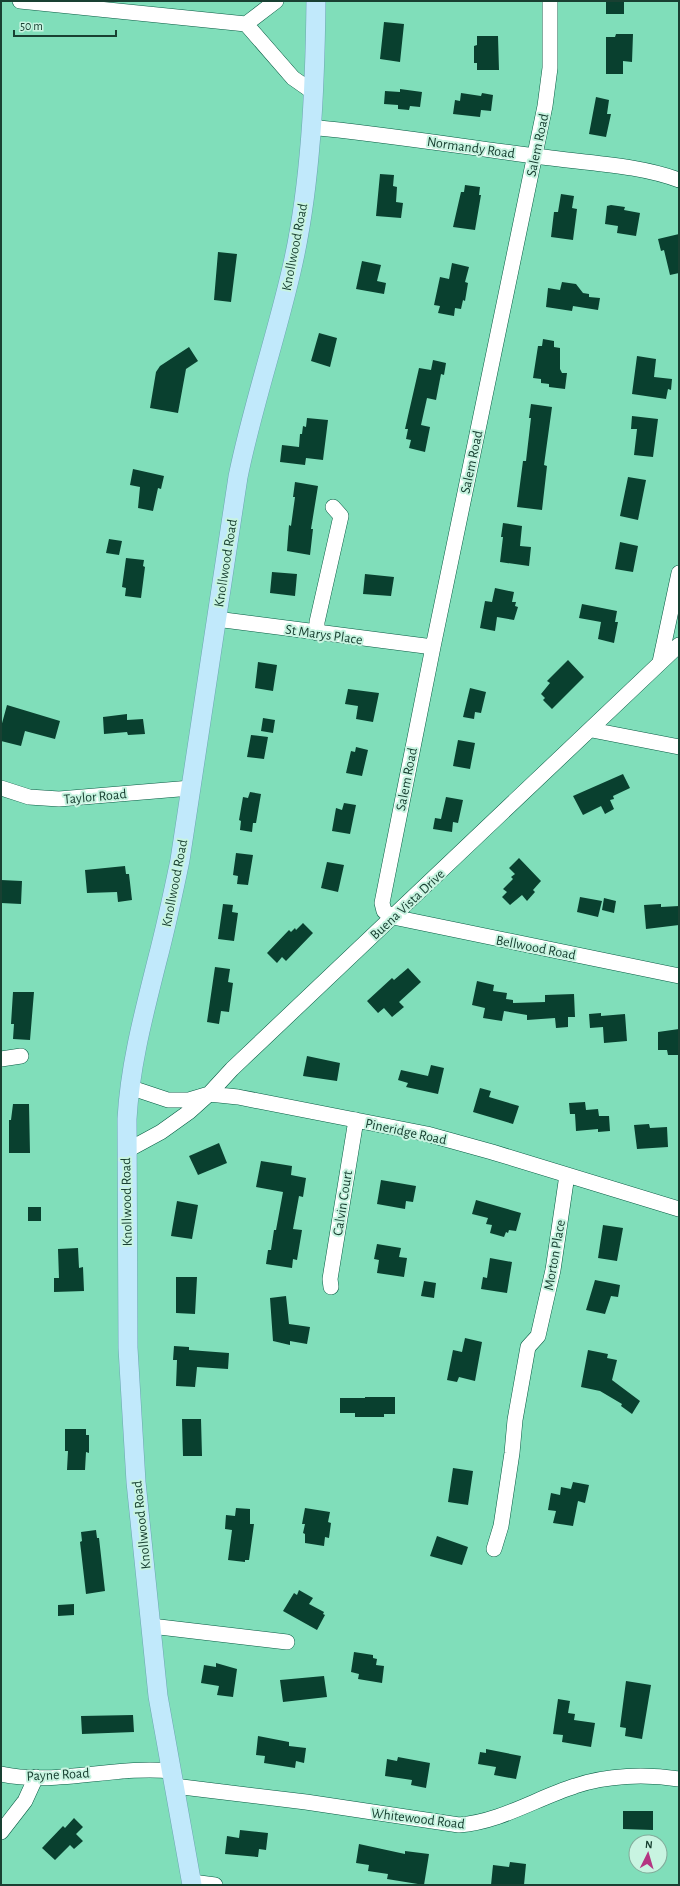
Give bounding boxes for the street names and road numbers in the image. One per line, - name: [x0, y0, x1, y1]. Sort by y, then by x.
- street label: Salem Road: [524, 112, 551, 178]
- street label: Normandy Road: [426, 135, 516, 161]
- street label: Knollwood Road: [280, 202, 310, 292]
- street label: Salem Road: [458, 429, 485, 495]
- street label: Knollwood Road: [212, 518, 240, 608]
- street label: St Marys Place: [284, 623, 363, 647]
- street label: Salem Road: [394, 746, 420, 812]
- street label: Taylor Road: [63, 787, 127, 807]
- street label: Knollwood Road: [160, 838, 190, 928]
- street label: Buena Vista Drive: [368, 867, 448, 943]
- street label: Bellwood Road: [495, 933, 577, 963]
- street label: Pineridge Road: [364, 1117, 448, 1147]
- street label: Knollwood Road: [119, 1157, 135, 1247]
- street label: Calvin Court: [331, 1169, 355, 1237]
- street label: Morton Place: [542, 1219, 568, 1292]
- street label: Knollwood Road: [130, 1480, 154, 1570]
- street label: Payne Road: [26, 1766, 90, 1784]
- street label: Whitewood Road: [370, 1806, 465, 1832]

